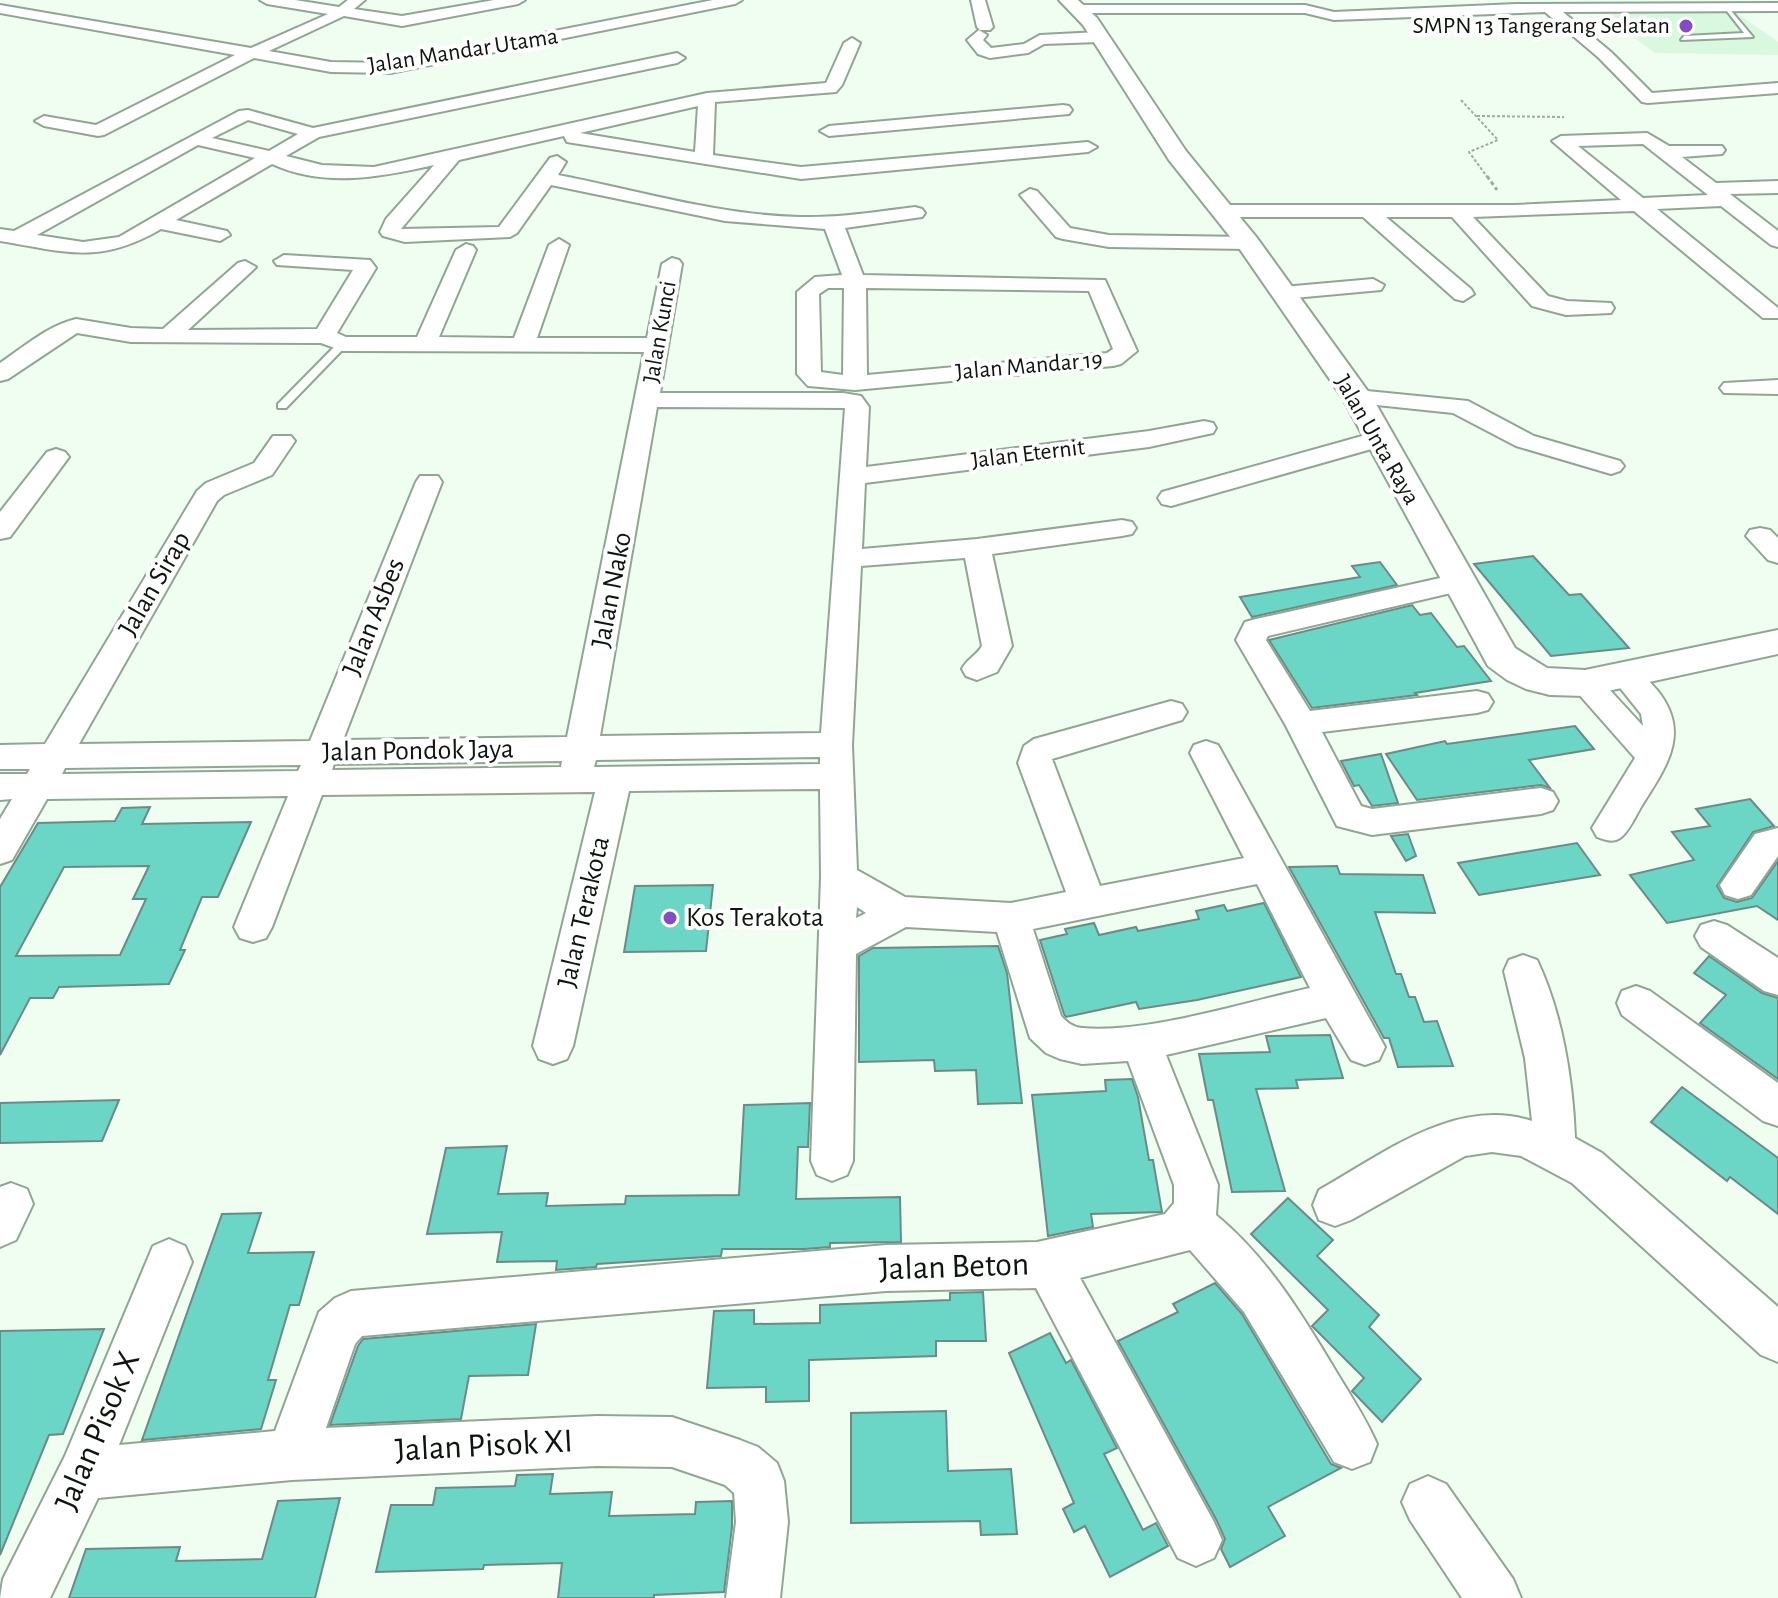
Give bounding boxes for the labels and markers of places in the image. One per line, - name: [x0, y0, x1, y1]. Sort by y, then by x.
- place label: SMPN 13 Tangerang Selatan: [1412, 14, 1670, 38]
- marker: SMPN 13 Tangerang Selatan: [1677, 17, 1695, 35]
- place label: Kos Terakota: [686, 904, 824, 932]
- marker: Kos Terakota: [661, 909, 679, 927]

